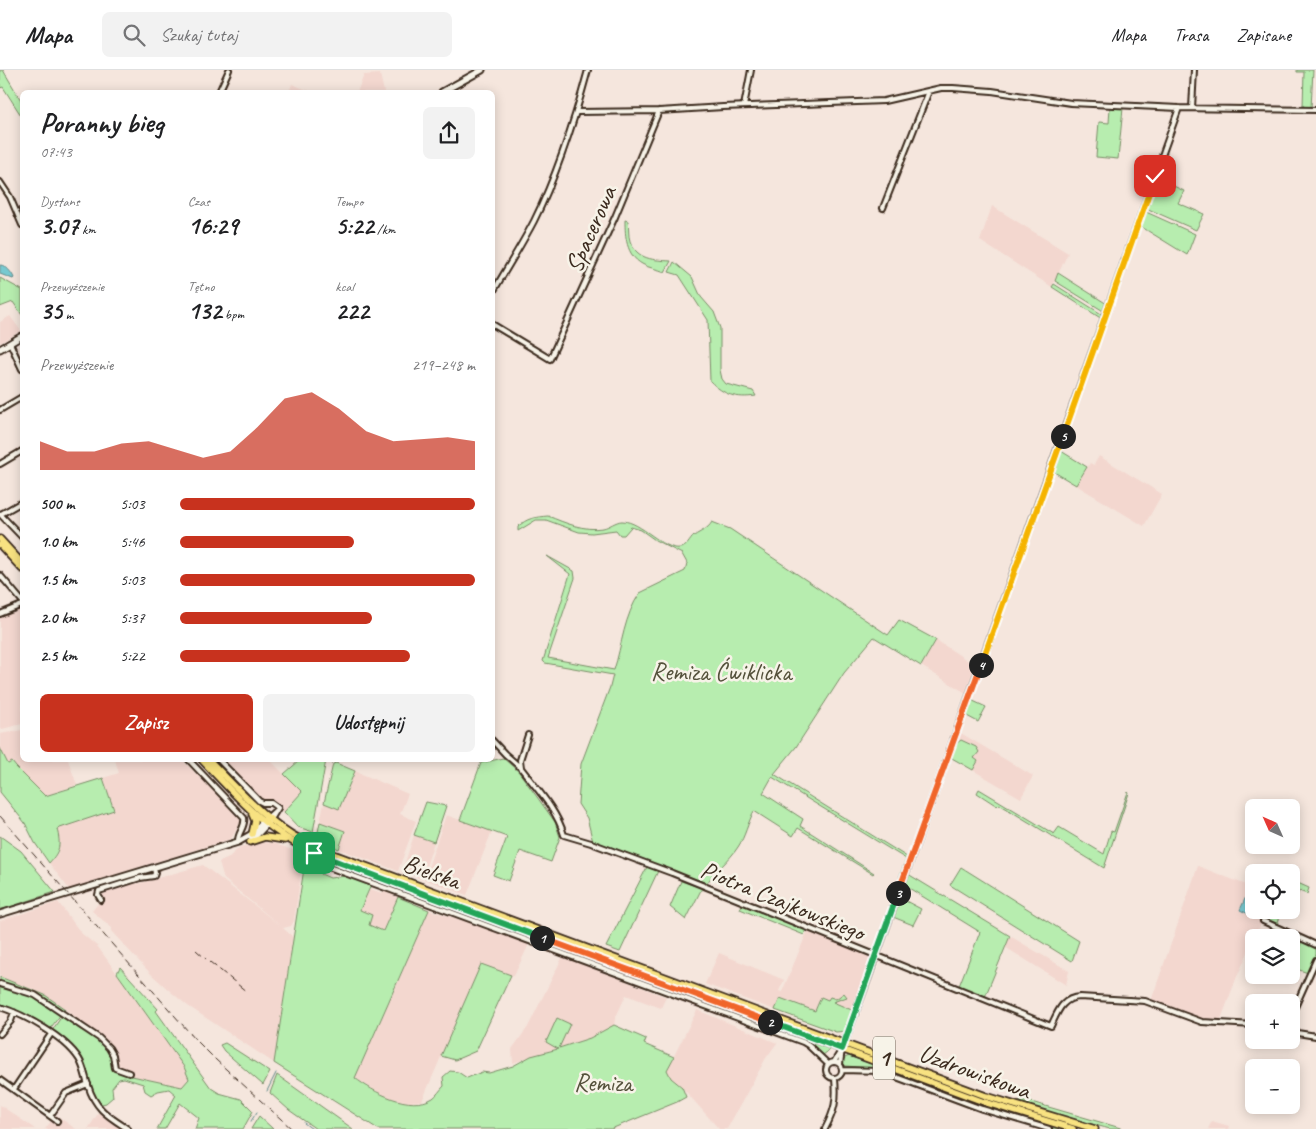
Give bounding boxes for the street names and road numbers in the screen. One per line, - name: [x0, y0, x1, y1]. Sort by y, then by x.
- street label: Spacerowa: [558, 179, 625, 278]
- street label: Bielska: [399, 847, 467, 898]
- street label: Piotra Czajkowskiego: [696, 854, 872, 949]
- road number: 1: [873, 1036, 895, 1080]
- street label: Uzdrowiskowa: [915, 1037, 1037, 1108]

